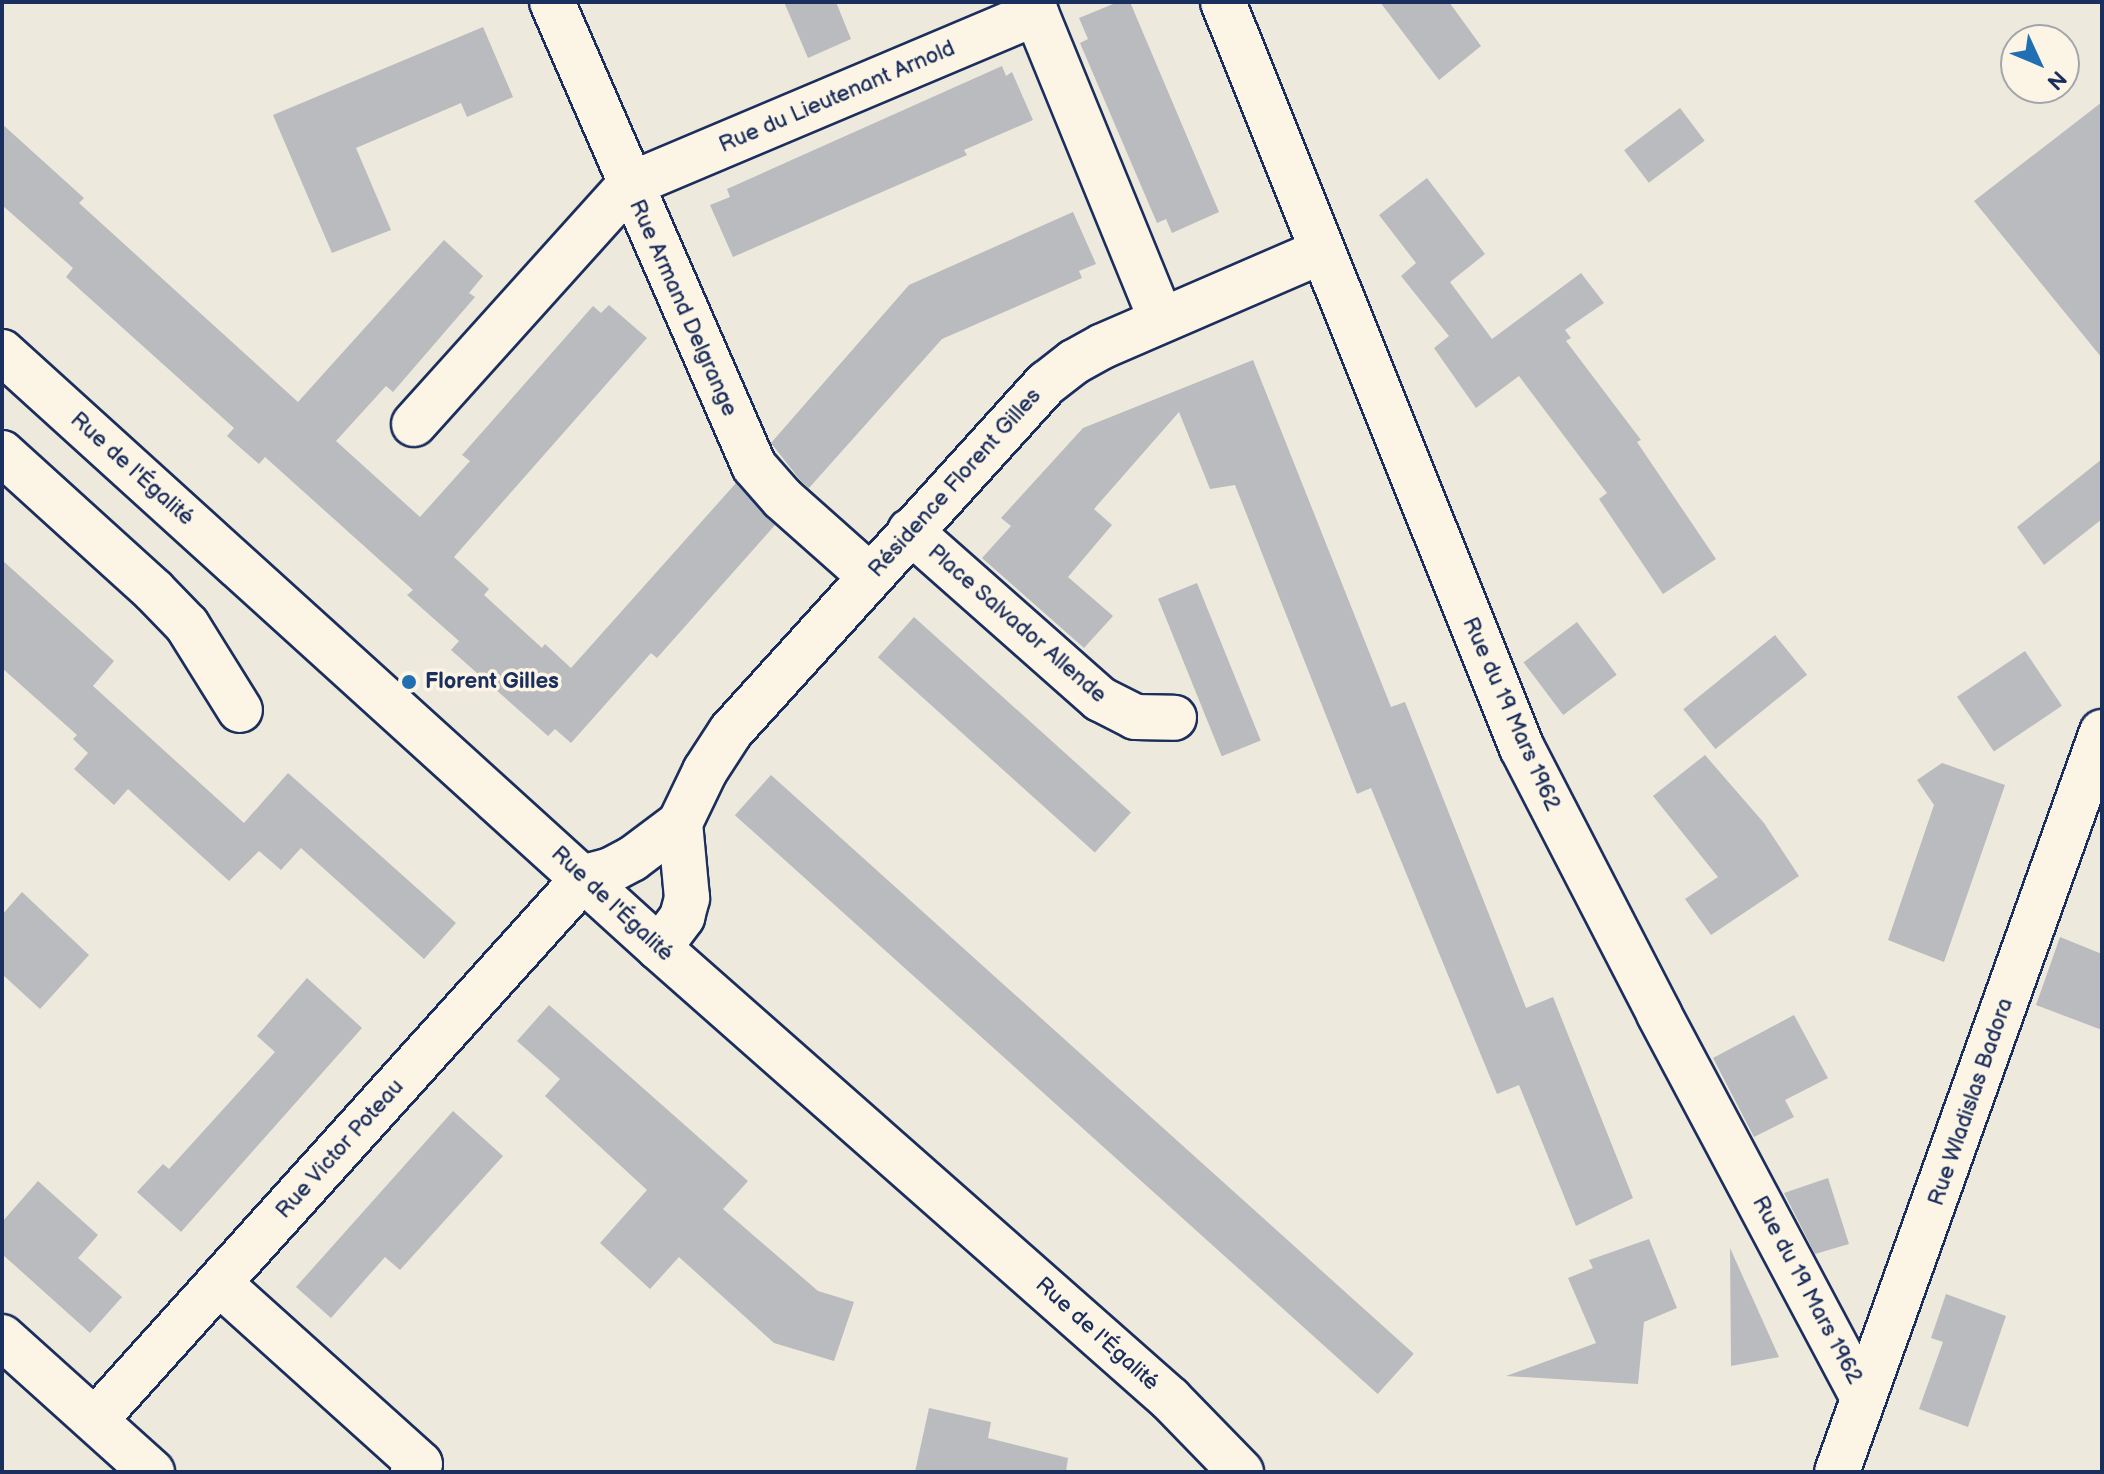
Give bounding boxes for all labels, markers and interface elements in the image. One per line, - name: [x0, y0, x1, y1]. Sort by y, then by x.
- north arrow: [2000, 24, 2080, 104]
- street label: Rue du Lieutenant Arnold: [715, 35, 959, 159]
- text: N: [2041, 64, 2072, 95]
- street label: Rue Armand Delgrange: [623, 196, 743, 420]
- street label: Résidence Florent Gilles: [863, 383, 1047, 583]
- street label: Rue de l'Égalité: [65, 407, 199, 531]
- street label: Place Salvador Allende: [922, 539, 1112, 709]
- street label: Rue du 19 Mars 1962: [1456, 613, 1566, 815]
- place label: Florent Gilles: [425, 669, 559, 695]
- marker: Florent Gilles: [400, 673, 418, 691]
- street label: Rue de l'Égalité: [546, 841, 678, 967]
- street label: Rue Wladislas Badora: [1923, 994, 2019, 1210]
- street label: Rue Victor Poteau: [270, 1074, 410, 1224]
- street label: Rue du 19 Mars 1962: [1746, 1192, 1868, 1388]
- street label: Rue de l'Égalité: [1030, 1272, 1164, 1396]

